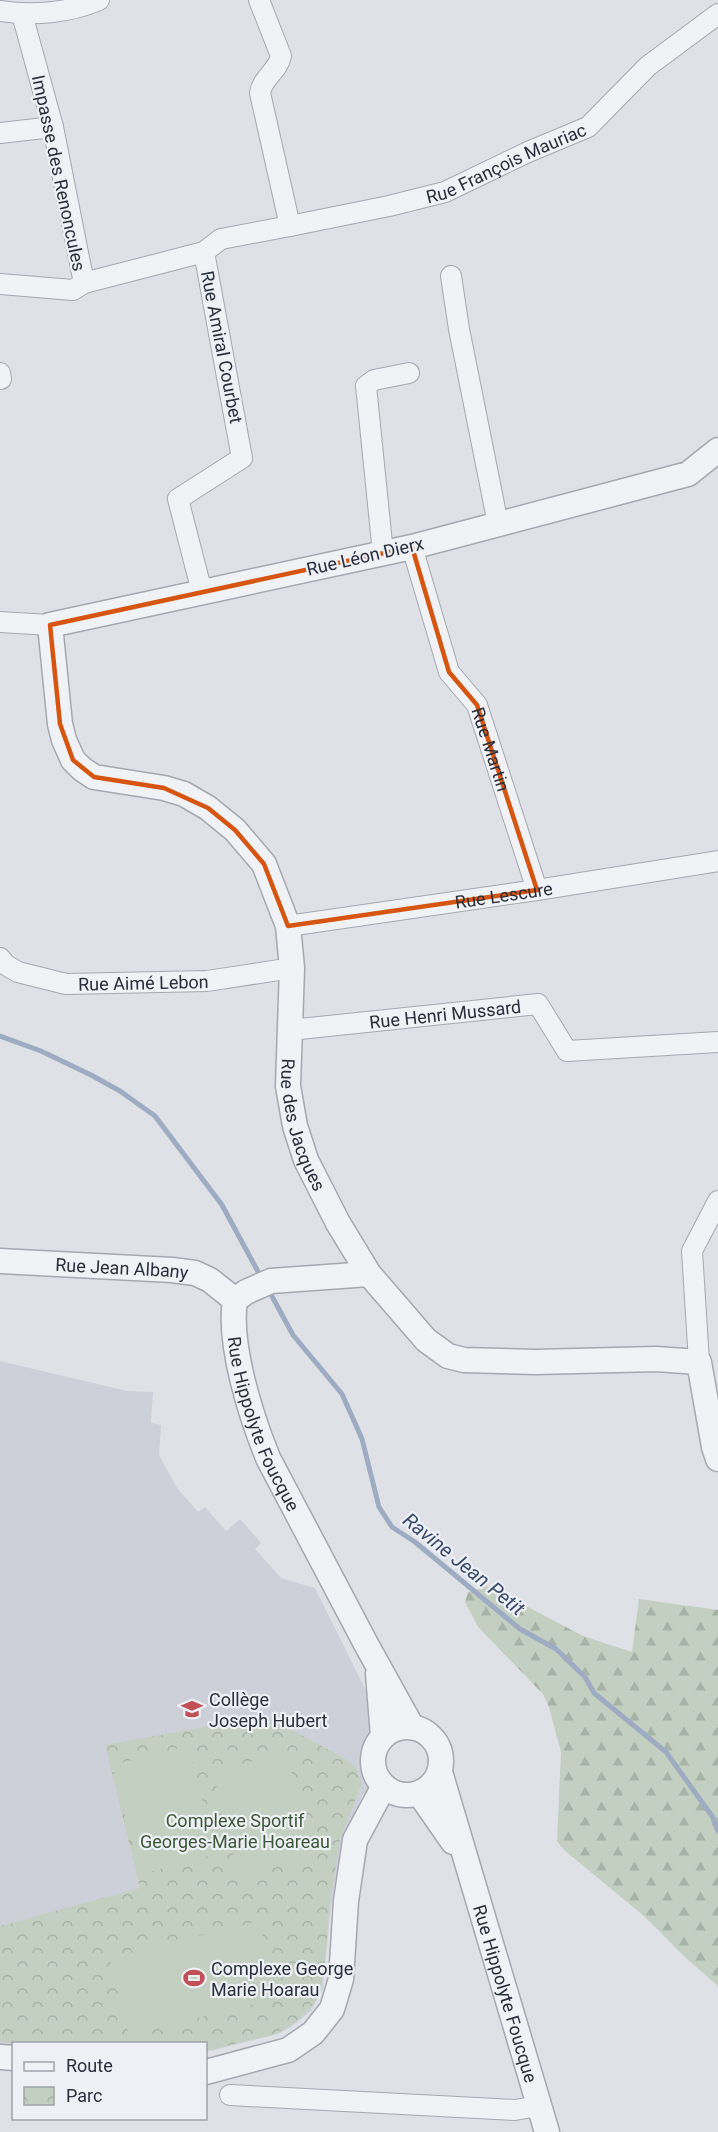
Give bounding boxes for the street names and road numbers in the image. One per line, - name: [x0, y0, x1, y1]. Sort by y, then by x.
- street label: Impasse des Renoncules: [28, 73, 90, 273]
- street label: Rue François Mauriac: [424, 119, 589, 207]
- street label: Rue Amiral Courbet: [197, 269, 247, 425]
- street label: Rue Léon Dierx: [304, 532, 426, 580]
- street label: Rue Martin: [468, 704, 515, 794]
- street label: Rue Lescure: [454, 877, 554, 912]
- street label: Rue Aimé Lebon: [78, 970, 209, 994]
- street label: Rue Henri Mussard: [368, 995, 522, 1032]
- street label: Rue des Jacques: [277, 1058, 330, 1194]
- street label: Rue Jean Albany: [55, 1253, 190, 1283]
- street label: Rue Hippolyte Foucque: [224, 1335, 304, 1514]
- street label: Rue Hippolyte Foucque: [469, 1902, 542, 2085]

